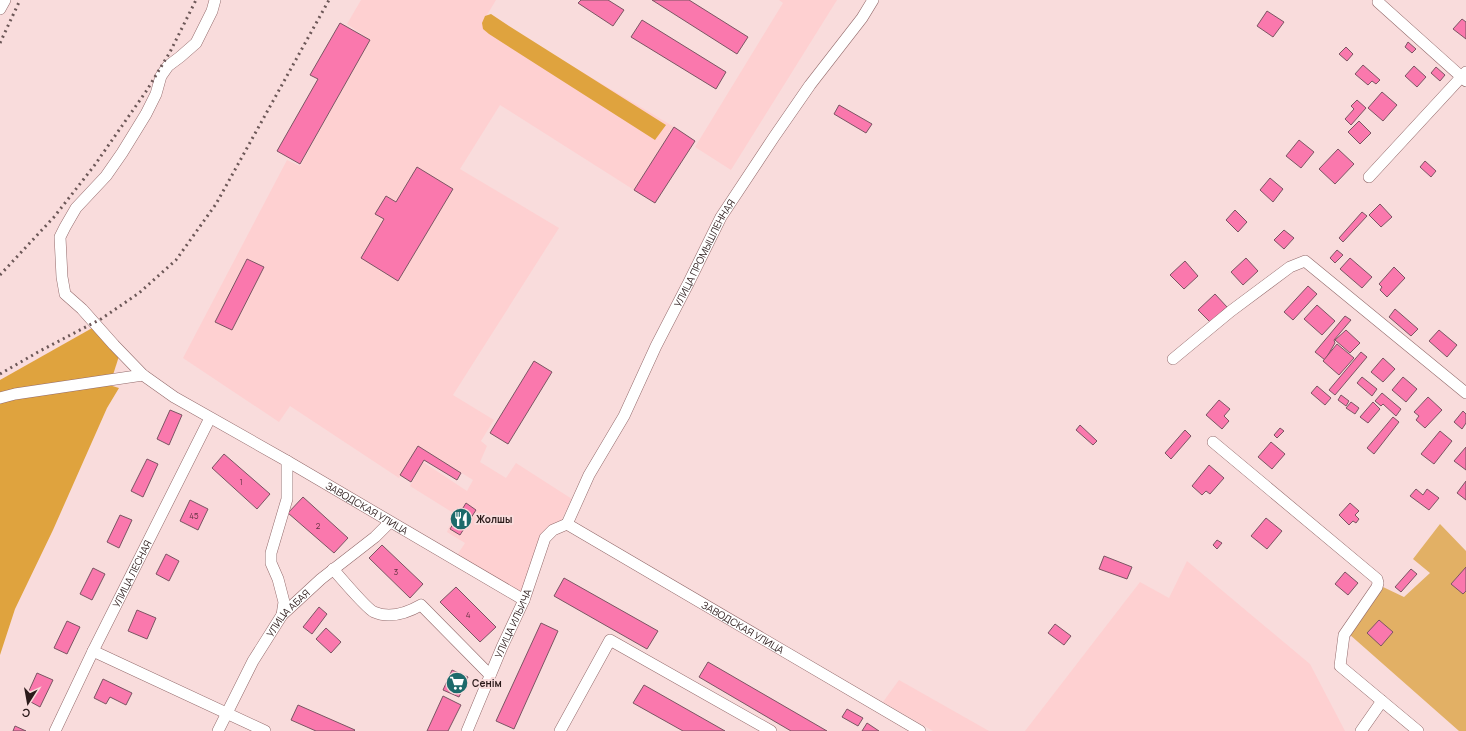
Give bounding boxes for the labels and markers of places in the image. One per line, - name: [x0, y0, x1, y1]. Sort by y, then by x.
- restaurant icon: Жолшы: [448, 506, 474, 532]
- place label: Жолшы: [476, 512, 512, 526]
- supermarket icon: Сенiм: [444, 670, 470, 696]
- place label: Сенiм: [472, 676, 502, 690]

